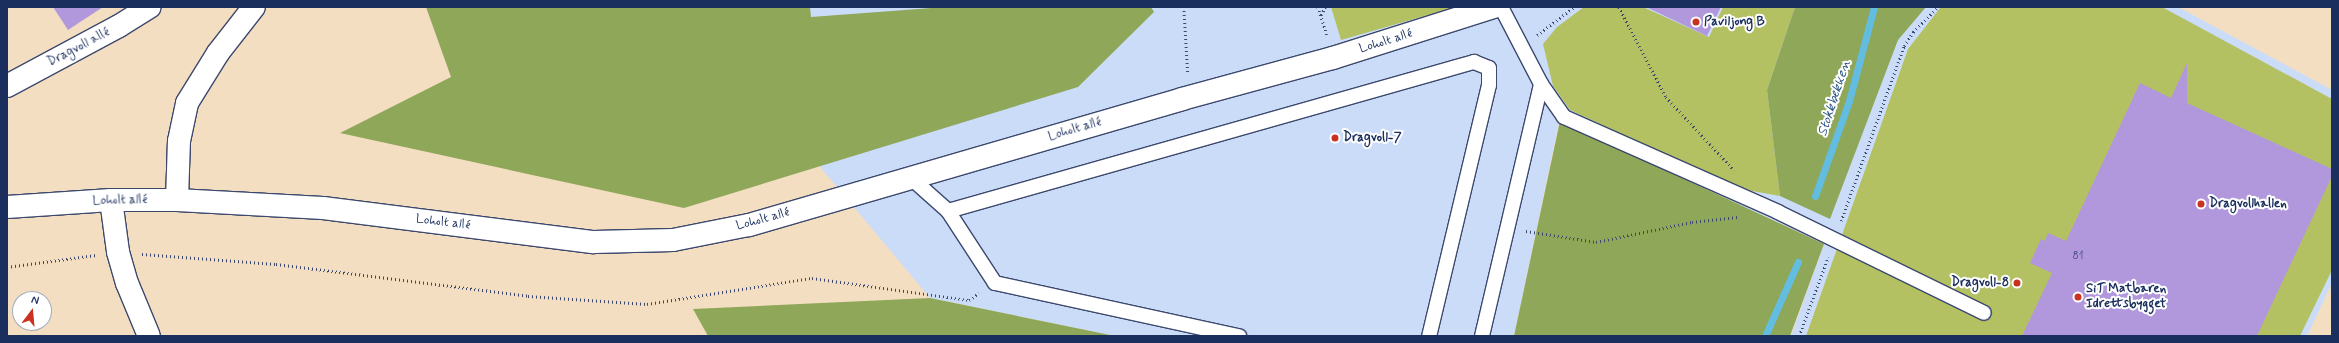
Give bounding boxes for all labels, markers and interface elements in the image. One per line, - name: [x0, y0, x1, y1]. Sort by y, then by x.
- place label: Paviljong B: [1704, 14, 1765, 30]
- marker: Paviljong B: [1691, 17, 1701, 27]
- street label: Dragvoll allé: [46, 25, 112, 71]
- street label: Loholt allé: [1357, 26, 1415, 58]
- water label: Stokkbekken: [1814, 58, 1854, 138]
- street label: Loholt allé: [1046, 115, 1104, 145]
- place label: Dragvoll-7: [1343, 130, 1402, 146]
- marker: Dragvoll-7: [1330, 133, 1340, 143]
- street label: Loholt allé: [92, 193, 148, 209]
- place label: Dragvollhallen: [2209, 196, 2287, 212]
- marker: Dragvollhallen: [2196, 199, 2206, 209]
- street label: Loholt allé: [734, 205, 792, 235]
- street label: Loholt allé: [415, 212, 471, 234]
- house number: 81: [2073, 249, 2083, 263]
- place label: Dragvoll-8: [1951, 275, 2009, 291]
- marker: Dragvoll-8: [2012, 278, 2022, 288]
- place label: SiT Matbaren Idrettsbygget: [2086, 282, 2166, 313]
- north arrow: [12, 291, 52, 331]
- marker: SiT Matbaren Idrettsbygget: [2073, 292, 2083, 302]
- text: N: [30, 293, 40, 308]

